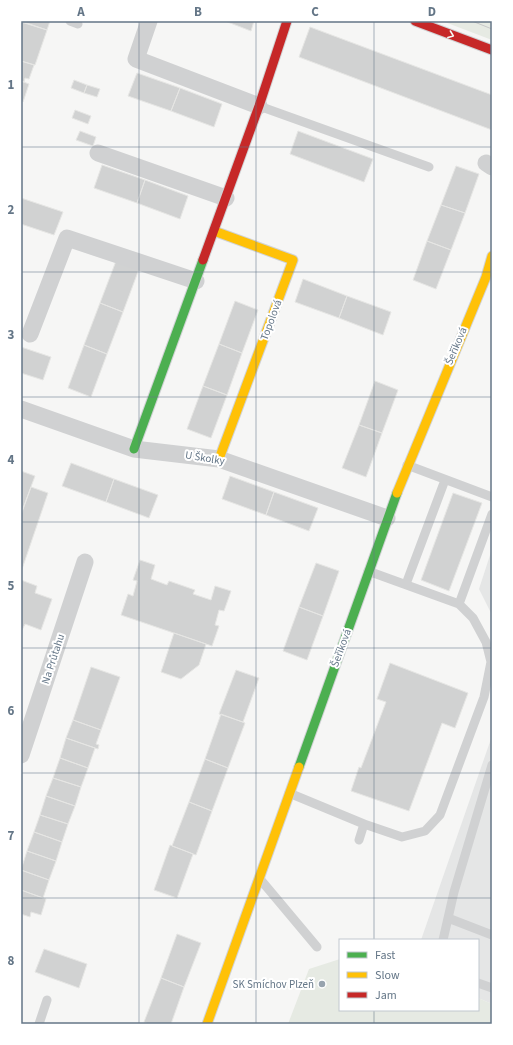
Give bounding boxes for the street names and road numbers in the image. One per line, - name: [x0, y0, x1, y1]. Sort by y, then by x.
- street label: Topolová: [257, 298, 285, 342]
- street label: Šeříková: [441, 325, 471, 367]
- street label: U Školky: [184, 447, 226, 469]
- street label: Šeříková: [327, 627, 355, 669]
- street label: Na Průtahu: [38, 632, 68, 686]

